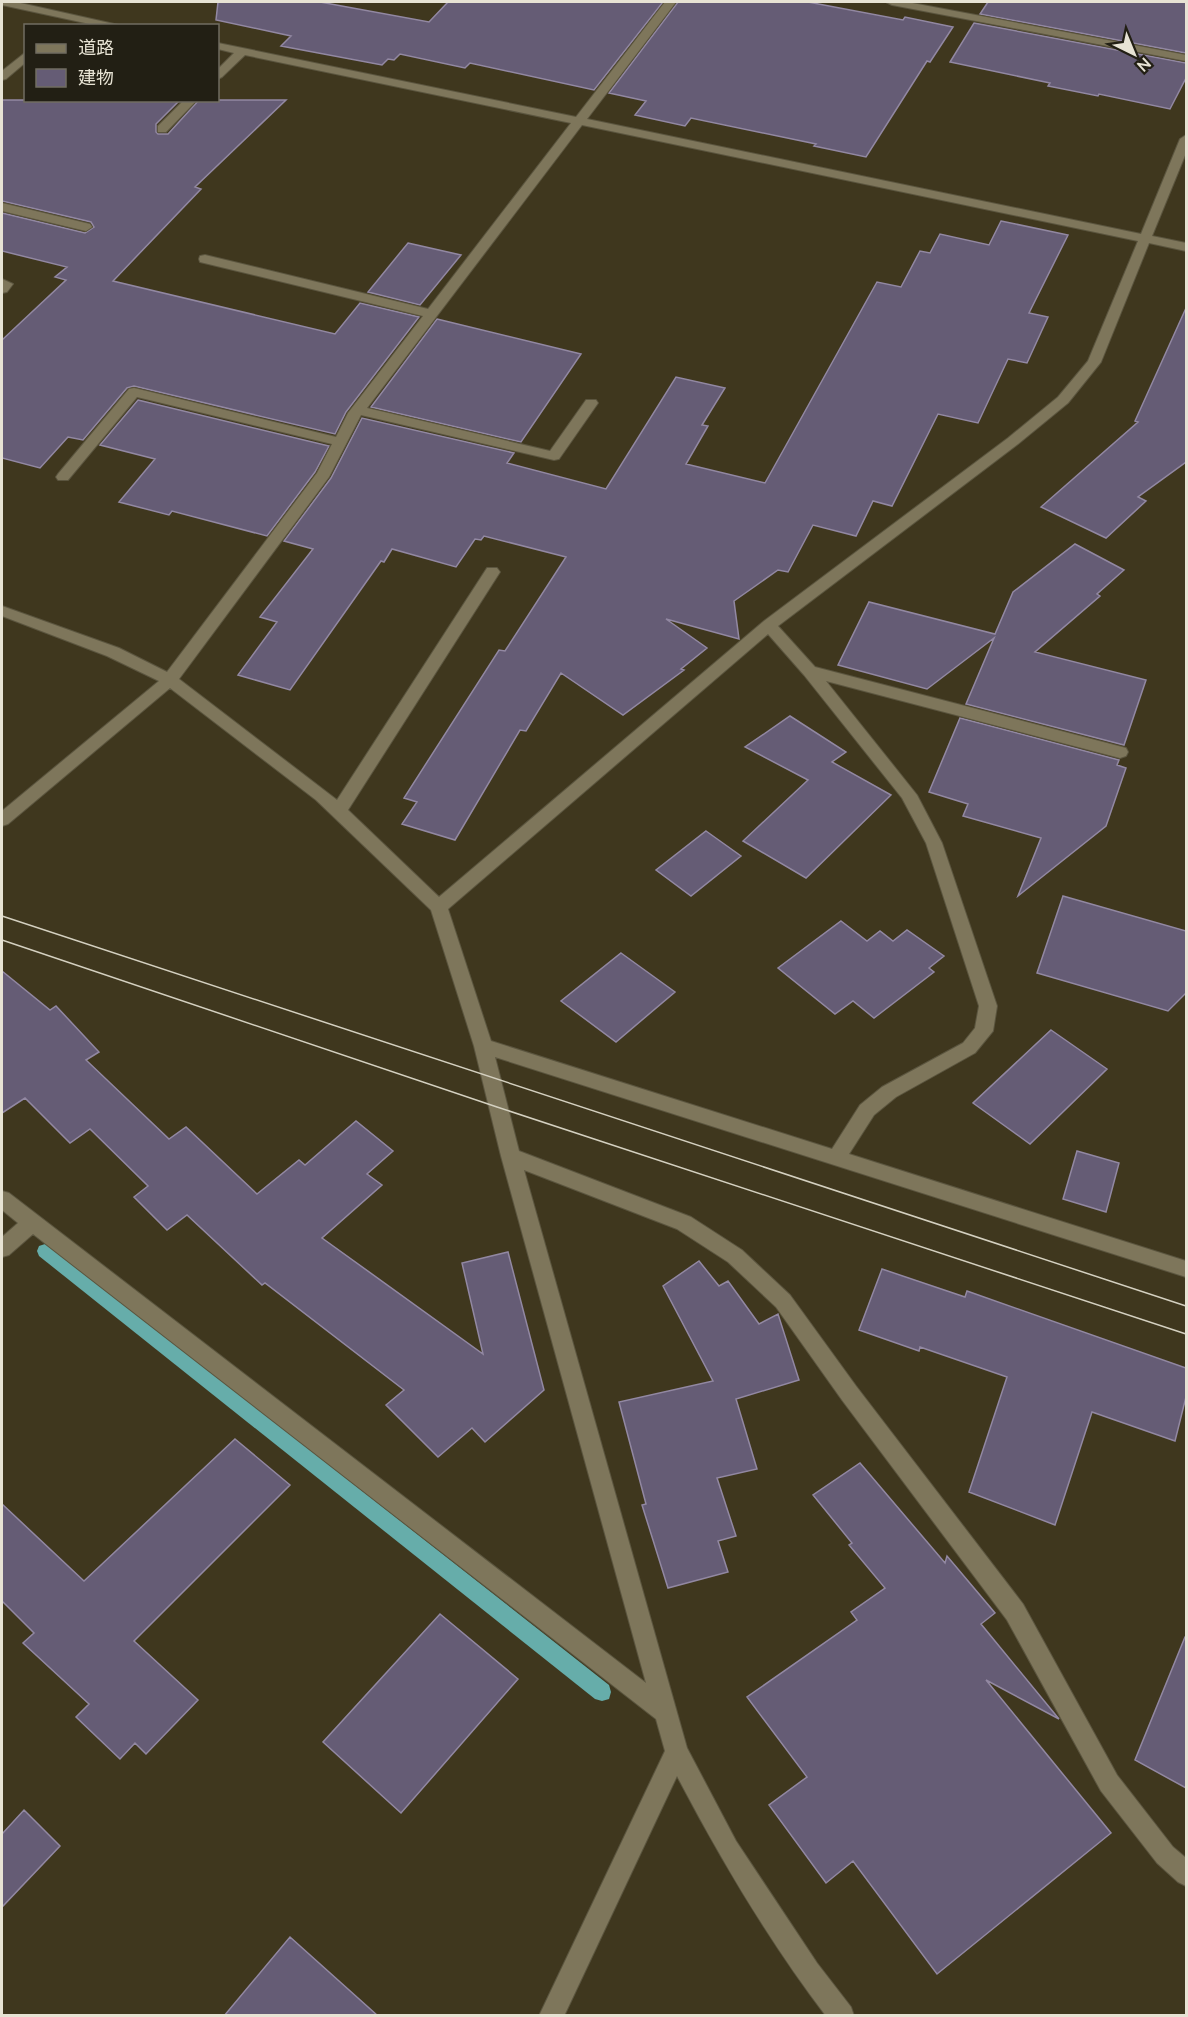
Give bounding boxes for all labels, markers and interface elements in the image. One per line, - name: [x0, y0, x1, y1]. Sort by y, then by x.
- legend: [24, 24, 219, 102]
- north arrow: [1104, 24, 1164, 84]
- text: 道路: [78, 36, 114, 60]
- text: N: [1132, 52, 1155, 76]
- text: 建物: [78, 66, 114, 90]

